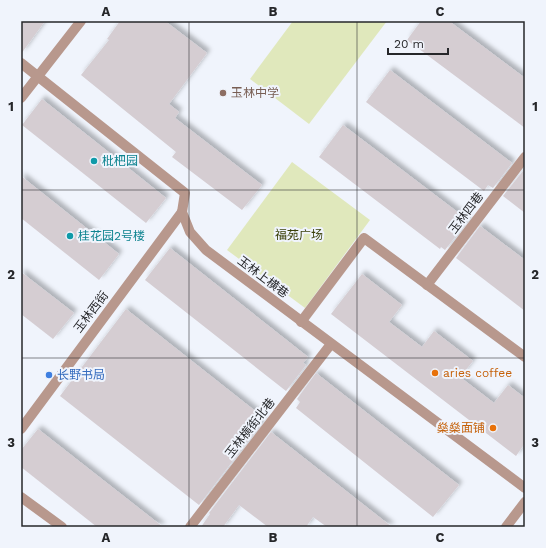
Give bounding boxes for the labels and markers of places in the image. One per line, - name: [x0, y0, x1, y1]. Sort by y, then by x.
- place label: 玉林中学: [231, 86, 279, 100]
- marker: 玉林中学: [218, 88, 228, 98]
- place label: 枇杷园: [102, 154, 138, 168]
- marker: 枇杷园: [89, 156, 99, 166]
- place label: 桂花园2号楼: [78, 229, 145, 243]
- marker: 桂花园2号楼: [65, 231, 75, 241]
- place label: aries coffee: [443, 366, 512, 380]
- place label: 长野书局: [57, 368, 105, 382]
- marker: aries coffee: [430, 368, 440, 378]
- marker: 长野书局: [44, 370, 54, 380]
- place label: 燊燊面铺: [437, 421, 485, 435]
- marker: 燊燊面铺: [488, 423, 498, 433]

